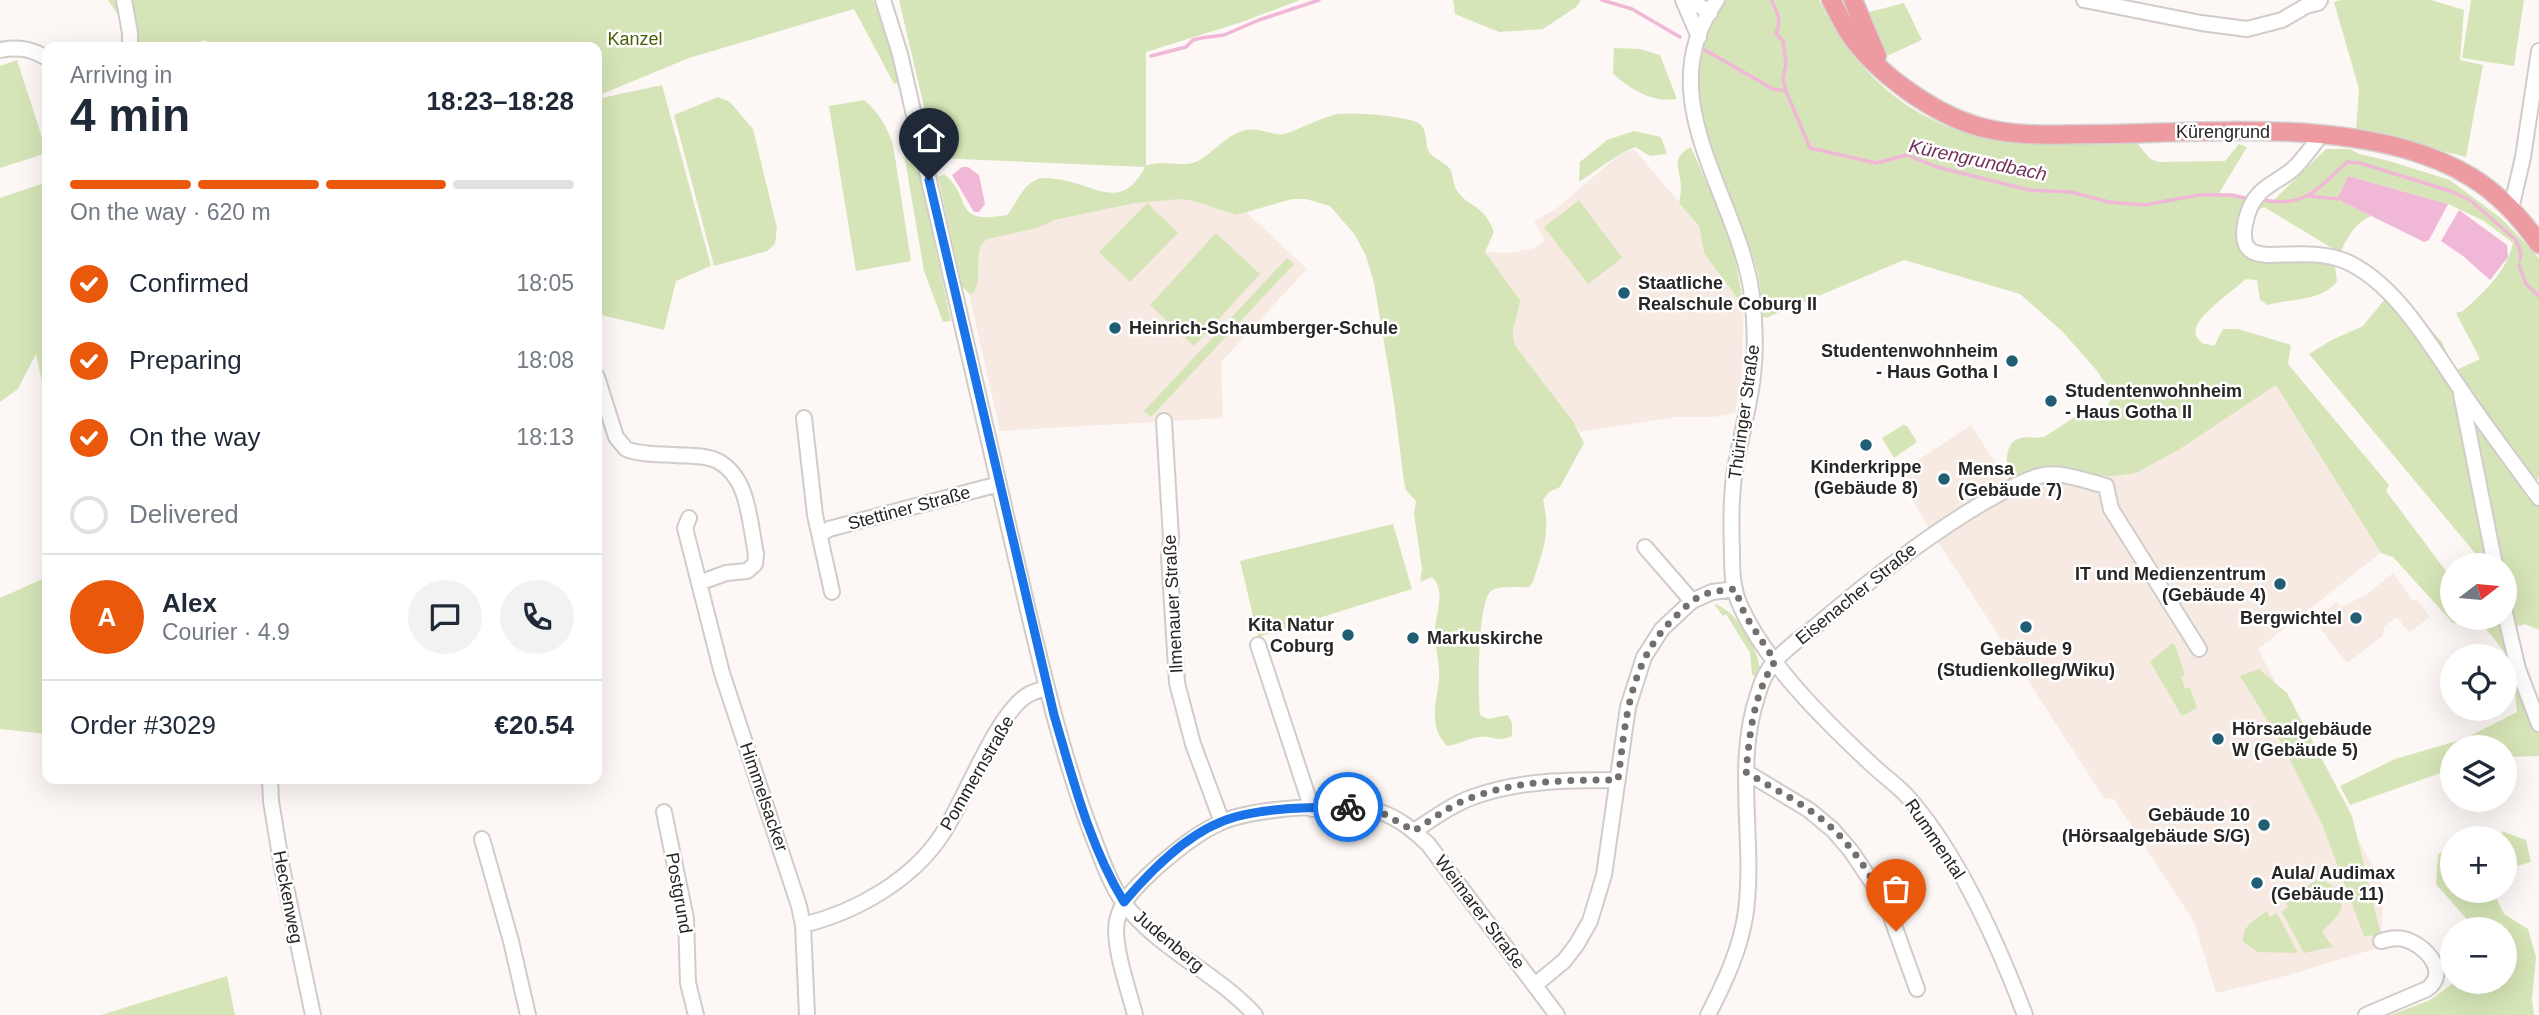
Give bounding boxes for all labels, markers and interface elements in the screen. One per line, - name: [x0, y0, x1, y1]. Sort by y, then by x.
- park label: Kanzel: [607, 29, 663, 49]
- text: Arriving in: [70, 62, 172, 88]
- text: 18:23–18:28: [427, 86, 574, 116]
- text: 4 min: [70, 89, 190, 141]
- pin: [899, 108, 959, 180]
- icon: home: [910, 119, 948, 157]
- street label: Kürengrund: [2176, 122, 2270, 142]
- water label: Kürengrundbach: [1907, 135, 2049, 185]
- text: On the way · 620 m: [70, 199, 271, 225]
- icon: check: [70, 265, 108, 303]
- text: Confirmed: [129, 268, 249, 298]
- text: 18:05: [516, 270, 574, 296]
- place label: Staatliche Realschule Coburg II: [1638, 273, 1817, 314]
- marker: Staatliche Realschule Coburg II: [1616, 285, 1632, 301]
- place label: Heinrich-Schaumberger-Schule: [1129, 318, 1398, 338]
- marker: Heinrich-Schaumberger-Schule: [1107, 320, 1123, 336]
- place label: Studentenwohnheim - Haus Gotha I: [1821, 341, 1998, 382]
- icon: check: [70, 342, 108, 380]
- street label: Thüringer Straße: [1725, 343, 1763, 481]
- text: Preparing: [129, 345, 242, 375]
- text: 18:08: [516, 347, 574, 373]
- marker: Studentenwohnheim - Haus Gotha I: [2004, 353, 2020, 369]
- place label: Studentenwohnheim - Haus Gotha II: [2065, 381, 2242, 422]
- marker: Studentenwohnheim - Haus Gotha II: [2043, 393, 2059, 409]
- icon: check: [70, 419, 108, 457]
- text: On the way: [129, 422, 261, 452]
- text: 18:13: [516, 424, 574, 450]
- marker: Kinderkrippe (Gebäude 8): [1858, 437, 1874, 453]
- place label: Kinderkrippe (Gebäude 8): [1810, 457, 1922, 498]
- place label: Mensa (Gebäude 7): [1958, 459, 2062, 500]
- marker: Mensa (Gebäude 7): [1936, 471, 1952, 487]
- street label: Stettiner Straße: [846, 482, 972, 534]
- text: Delivered: [129, 499, 239, 529]
- street label: Ilmenauer Straße: [1159, 534, 1187, 674]
- street label: Eisenacher Straße: [1792, 539, 1920, 649]
- north arrow: [2440, 553, 2516, 630]
- map controls: [2440, 553, 2517, 994]
- place label: IT und Medienzentrum (Gebäude 4): [2075, 564, 2266, 605]
- marker: IT und Medienzentrum (Gebäude 4): [2272, 576, 2288, 592]
- button: chat: [408, 580, 482, 654]
- button: phone: [500, 580, 574, 654]
- text: Alex: [162, 588, 217, 618]
- text: A: [98, 602, 116, 632]
- place label: Bergwichtel: [2240, 608, 2342, 628]
- marker: Bergwichtel: [2348, 610, 2364, 626]
- place label: Kita Natur Coburg: [1248, 615, 1334, 656]
- text: Courier · 4.9: [162, 619, 290, 645]
- marker: Gebäude 9 (Studienkolleg/Wiku): [2018, 619, 2034, 635]
- marker: Kita Natur Coburg: [1340, 627, 1356, 643]
- place label: Markuskirche: [1427, 628, 1543, 648]
- marker: Markuskirche: [1405, 630, 1421, 646]
- place label: Gebäude 9 (Studienkolleg/Wiku): [1937, 639, 2115, 680]
- button: locate: [2440, 644, 2517, 721]
- text: Order #3029: [70, 710, 216, 740]
- text: €20.54: [494, 710, 574, 740]
- street label: Pommernstraße: [936, 712, 1018, 834]
- place label: Hörsaalgebäude W (Gebäude 5): [2232, 719, 2372, 760]
- marker: Hörsaalgebäude W (Gebäude 5): [2210, 731, 2226, 747]
- button: layers: [2440, 735, 2517, 812]
- street label: Himmelsacker: [736, 740, 792, 854]
- courier: [1313, 772, 1383, 842]
- icon: bike: [1329, 788, 1367, 826]
- street label: Rummental: [1901, 795, 1969, 883]
- place label: Gebäude 10 (Hörsaalgebäude S/G): [2062, 805, 2250, 846]
- marker: Gebäude 10 (Hörsaalgebäude S/G): [2256, 817, 2272, 833]
- button: +: [2440, 826, 2517, 903]
- street label: Heckenweg: [269, 849, 307, 945]
- street label: Postgrund: [662, 851, 696, 935]
- street label: Weimarer Straße: [1431, 851, 1529, 973]
- pin: [1866, 859, 1926, 931]
- place label: Aula/ Audimax (Gebäude 11): [2271, 863, 2395, 904]
- icon: bag: [1877, 870, 1915, 908]
- marker: Aula/ Audimax (Gebäude 11): [2249, 875, 2265, 891]
- street label: Judenberg: [1130, 906, 1208, 976]
- button: −: [2440, 917, 2517, 994]

